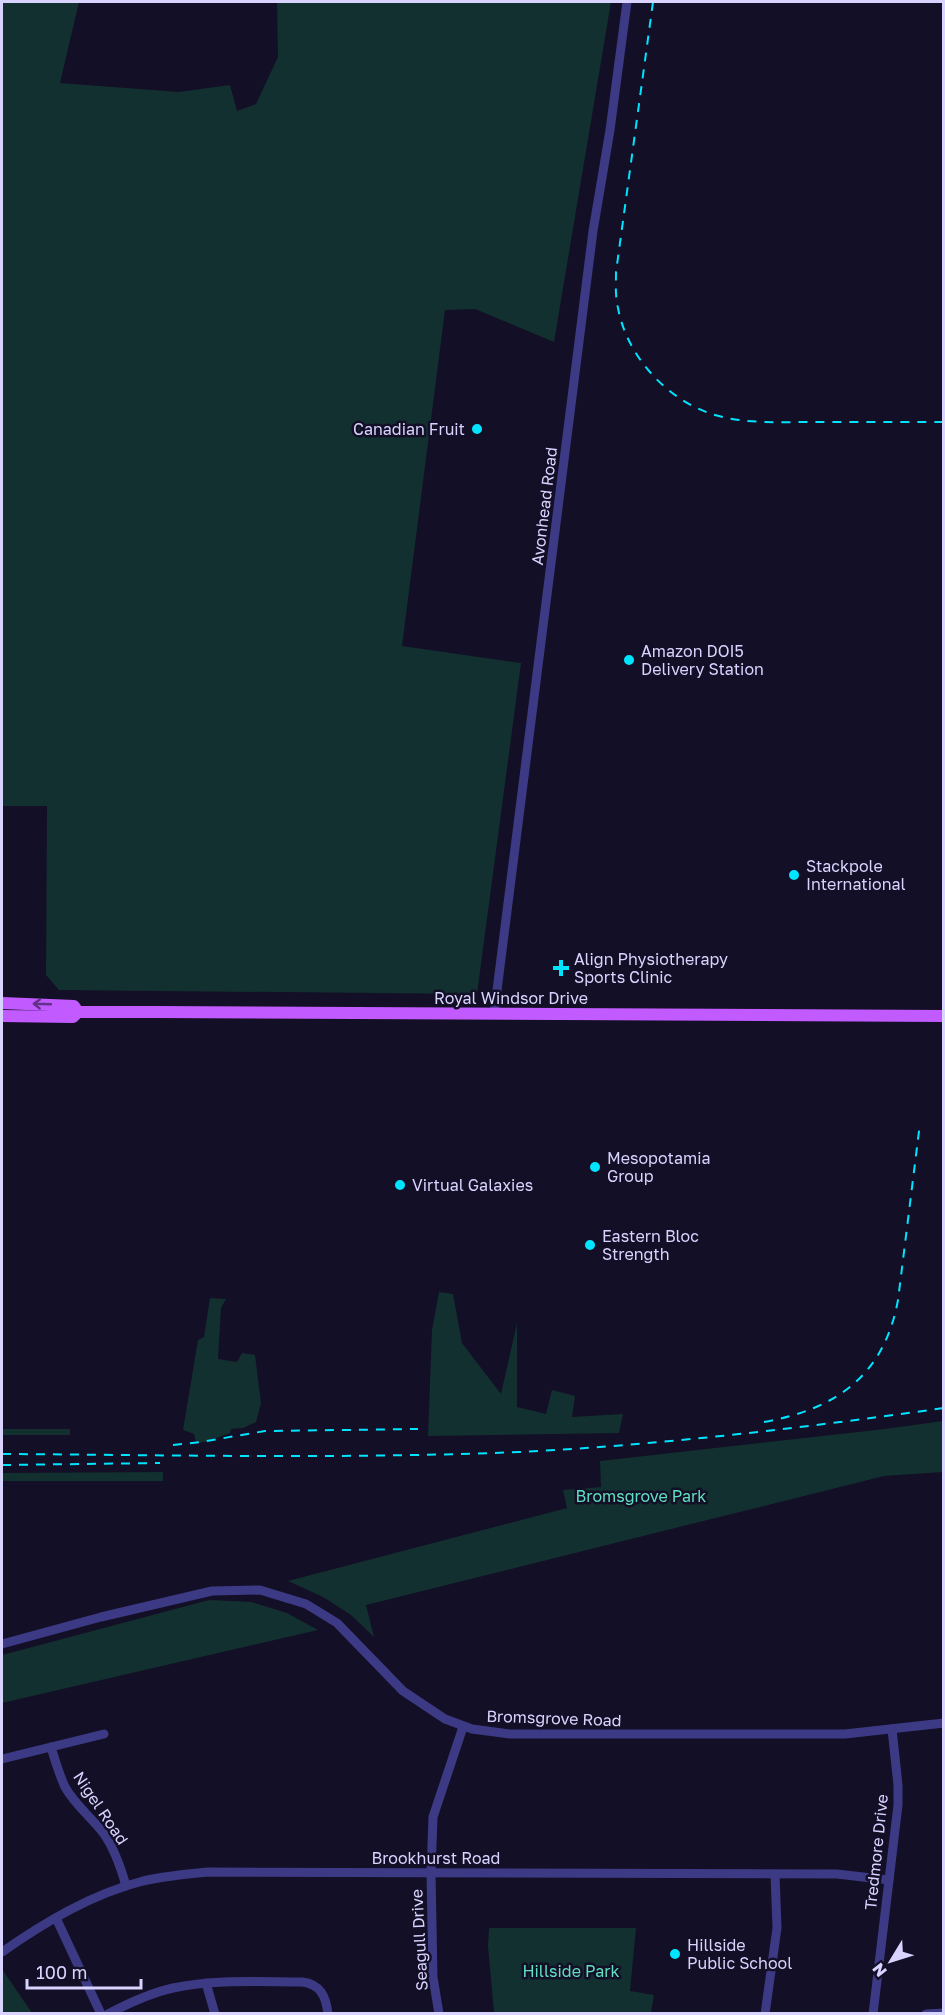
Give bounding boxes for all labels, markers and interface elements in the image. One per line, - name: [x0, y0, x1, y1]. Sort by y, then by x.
- place label: Canadian Fruit: [353, 419, 465, 439]
- marker: Canadian Fruit: [470, 422, 484, 436]
- street label: Avonhead Road: [527, 446, 561, 566]
- place label: Amazon DOI5 Delivery Station: [641, 641, 764, 679]
- marker: Amazon DOI5 Delivery Station: [622, 653, 636, 667]
- place label: Stackpole International: [806, 856, 906, 894]
- marker: Stackpole International: [787, 868, 801, 882]
- place label: Align Physiotherapy Sports Clinic: [574, 949, 728, 987]
- marker: Align Physiotherapy Sports Clinic: [552, 959, 570, 977]
- street label: Royal Windsor Drive: [434, 988, 588, 1008]
- one-way arrow: [32, 999, 52, 1010]
- place label: Mesopotamia Group: [607, 1148, 711, 1186]
- marker: Mesopotamia Group: [588, 1160, 602, 1174]
- place label: Virtual Galaxies: [412, 1175, 533, 1195]
- marker: Virtual Galaxies: [393, 1178, 407, 1192]
- place label: Eastern Bloc Strength: [602, 1226, 699, 1264]
- marker: Eastern Bloc Strength: [583, 1238, 597, 1252]
- park label: Bromsgrove Park: [576, 1486, 706, 1506]
- street label: Bromsgrove Road: [486, 1706, 622, 1730]
- street label: Nigel Road: [69, 1768, 133, 1848]
- street label: Tredmore Drive: [860, 1793, 892, 1911]
- street label: Brookhurst Road: [372, 1848, 500, 1868]
- street label: Seagull Drive: [406, 1889, 432, 1991]
- north arrow: [861, 1931, 921, 1991]
- place label: Hillside Public School: [687, 1935, 792, 1973]
- marker: Hillside Public School: [668, 1947, 682, 1961]
- scale bar: [27, 1952, 141, 1990]
- text: N: [868, 1959, 891, 1981]
- text: 100 m: [36, 1961, 87, 1983]
- park label: Hillside Park: [522, 1961, 620, 1981]

